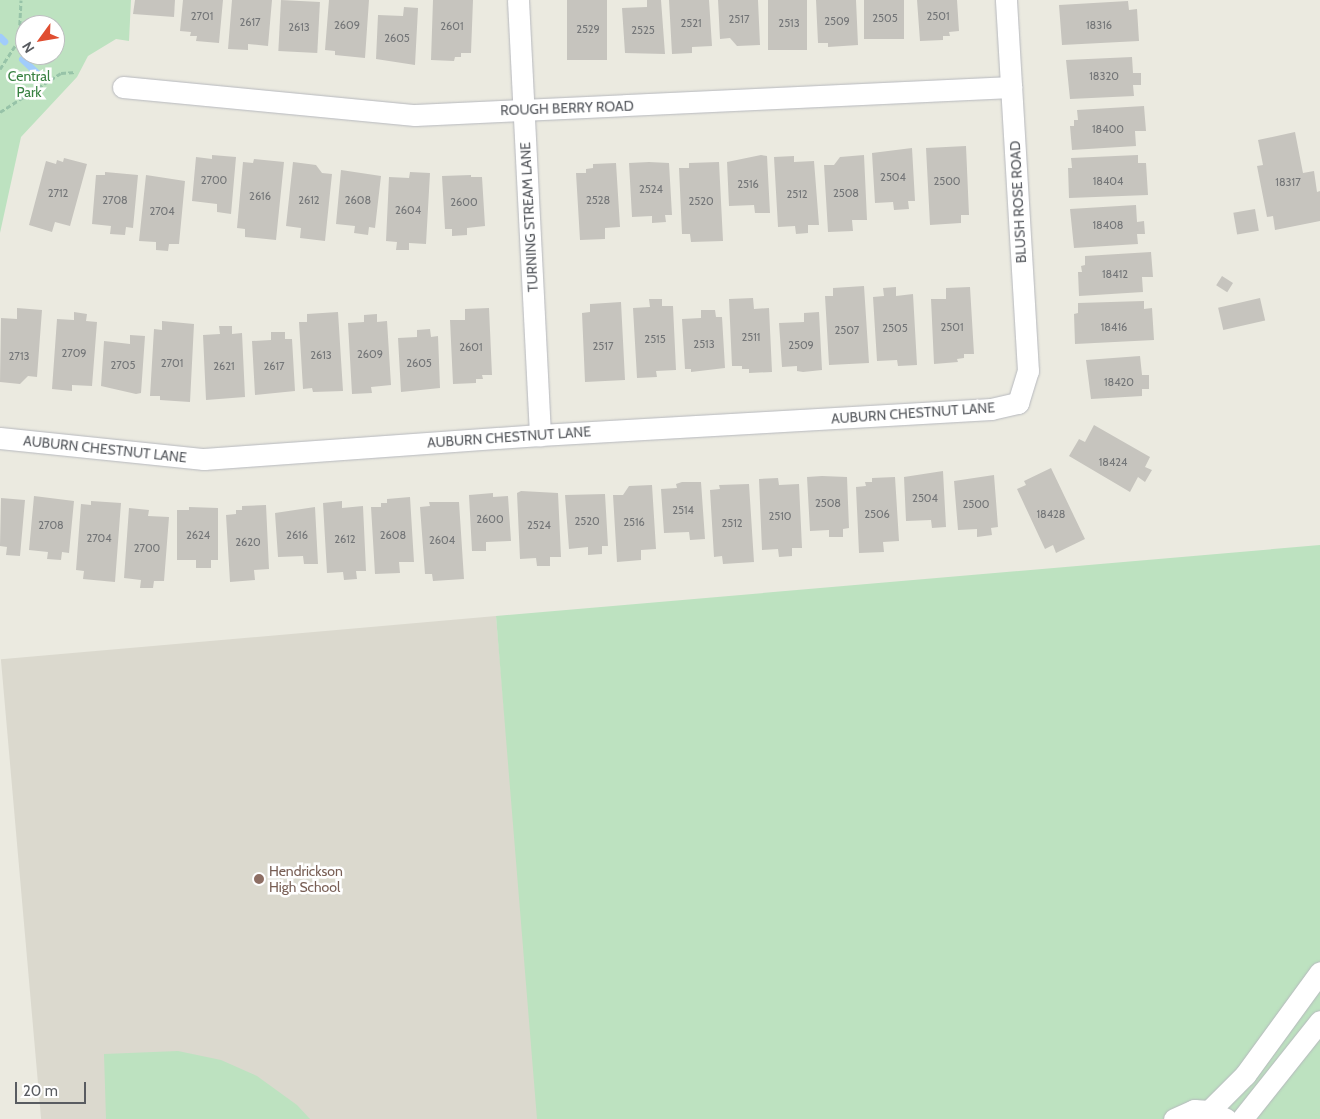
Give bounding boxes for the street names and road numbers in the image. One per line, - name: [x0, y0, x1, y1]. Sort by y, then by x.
- street label: ROUGH BERRY ROAD: [500, 97, 634, 119]
- street label: BLUSH ROSE ROAD: [1006, 140, 1030, 264]
- street label: TURNING STREAM LANE: [517, 142, 541, 292]
- street label: AUBURN CHESTNUT LANE: [830, 399, 996, 427]
- street label: AUBURN CHESTNUT LANE: [426, 423, 592, 451]
- street label: AUBURN CHESTNUT LANE: [22, 432, 188, 466]

